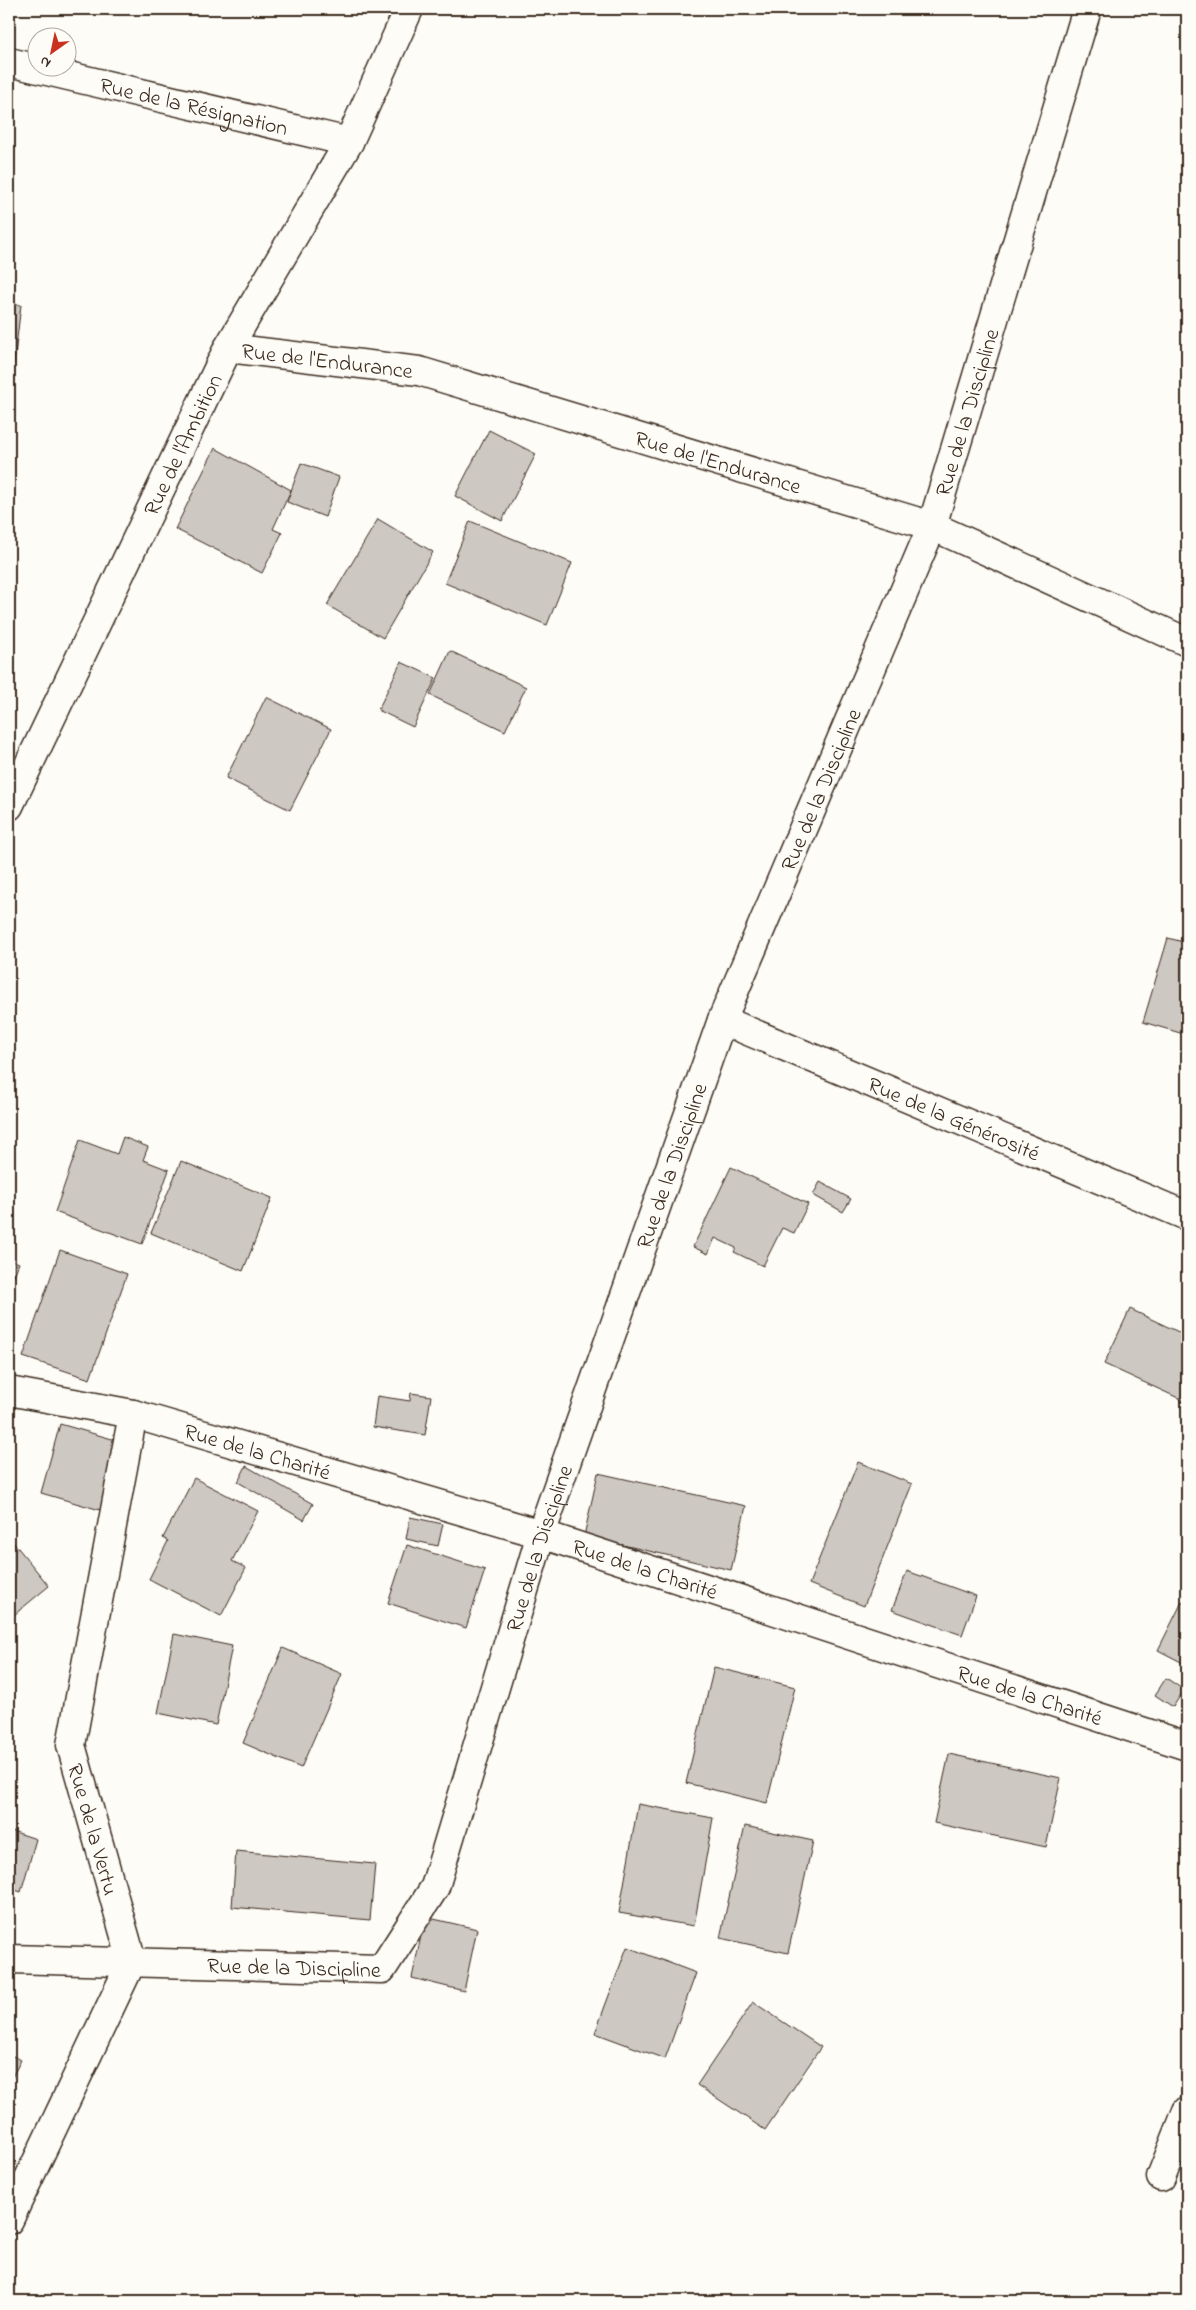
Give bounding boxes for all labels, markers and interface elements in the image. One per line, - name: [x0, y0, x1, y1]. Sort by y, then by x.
- north arrow: [28, 28, 78, 78]
- text: N: [36, 50, 55, 73]
- street label: Rue de la Résignation: [96, 71, 291, 146]
- street label: Rue de la Discipline: [929, 325, 1009, 501]
- street label: Rue de l'Endurance: [240, 337, 414, 389]
- street label: Rue de l'Ambition: [137, 369, 232, 522]
- street label: Rue de l'Endurance: [630, 424, 805, 505]
- street label: Rue de la Discipline: [774, 704, 872, 877]
- street label: Rue de la Générosité: [862, 1070, 1044, 1171]
- street label: Rue de la Discipline: [630, 1079, 718, 1254]
- street label: Rue de la Charité: [180, 1417, 334, 1490]
- street label: Rue de la Discipline: [499, 1461, 583, 1636]
- street label: Rue de la Charité: [567, 1532, 721, 1610]
- street label: Rue de la Charité: [952, 1659, 1106, 1736]
- street label: Rue de la Vertu: [57, 1760, 125, 1899]
- street label: Rue de la Discipline: [207, 1951, 381, 1988]

